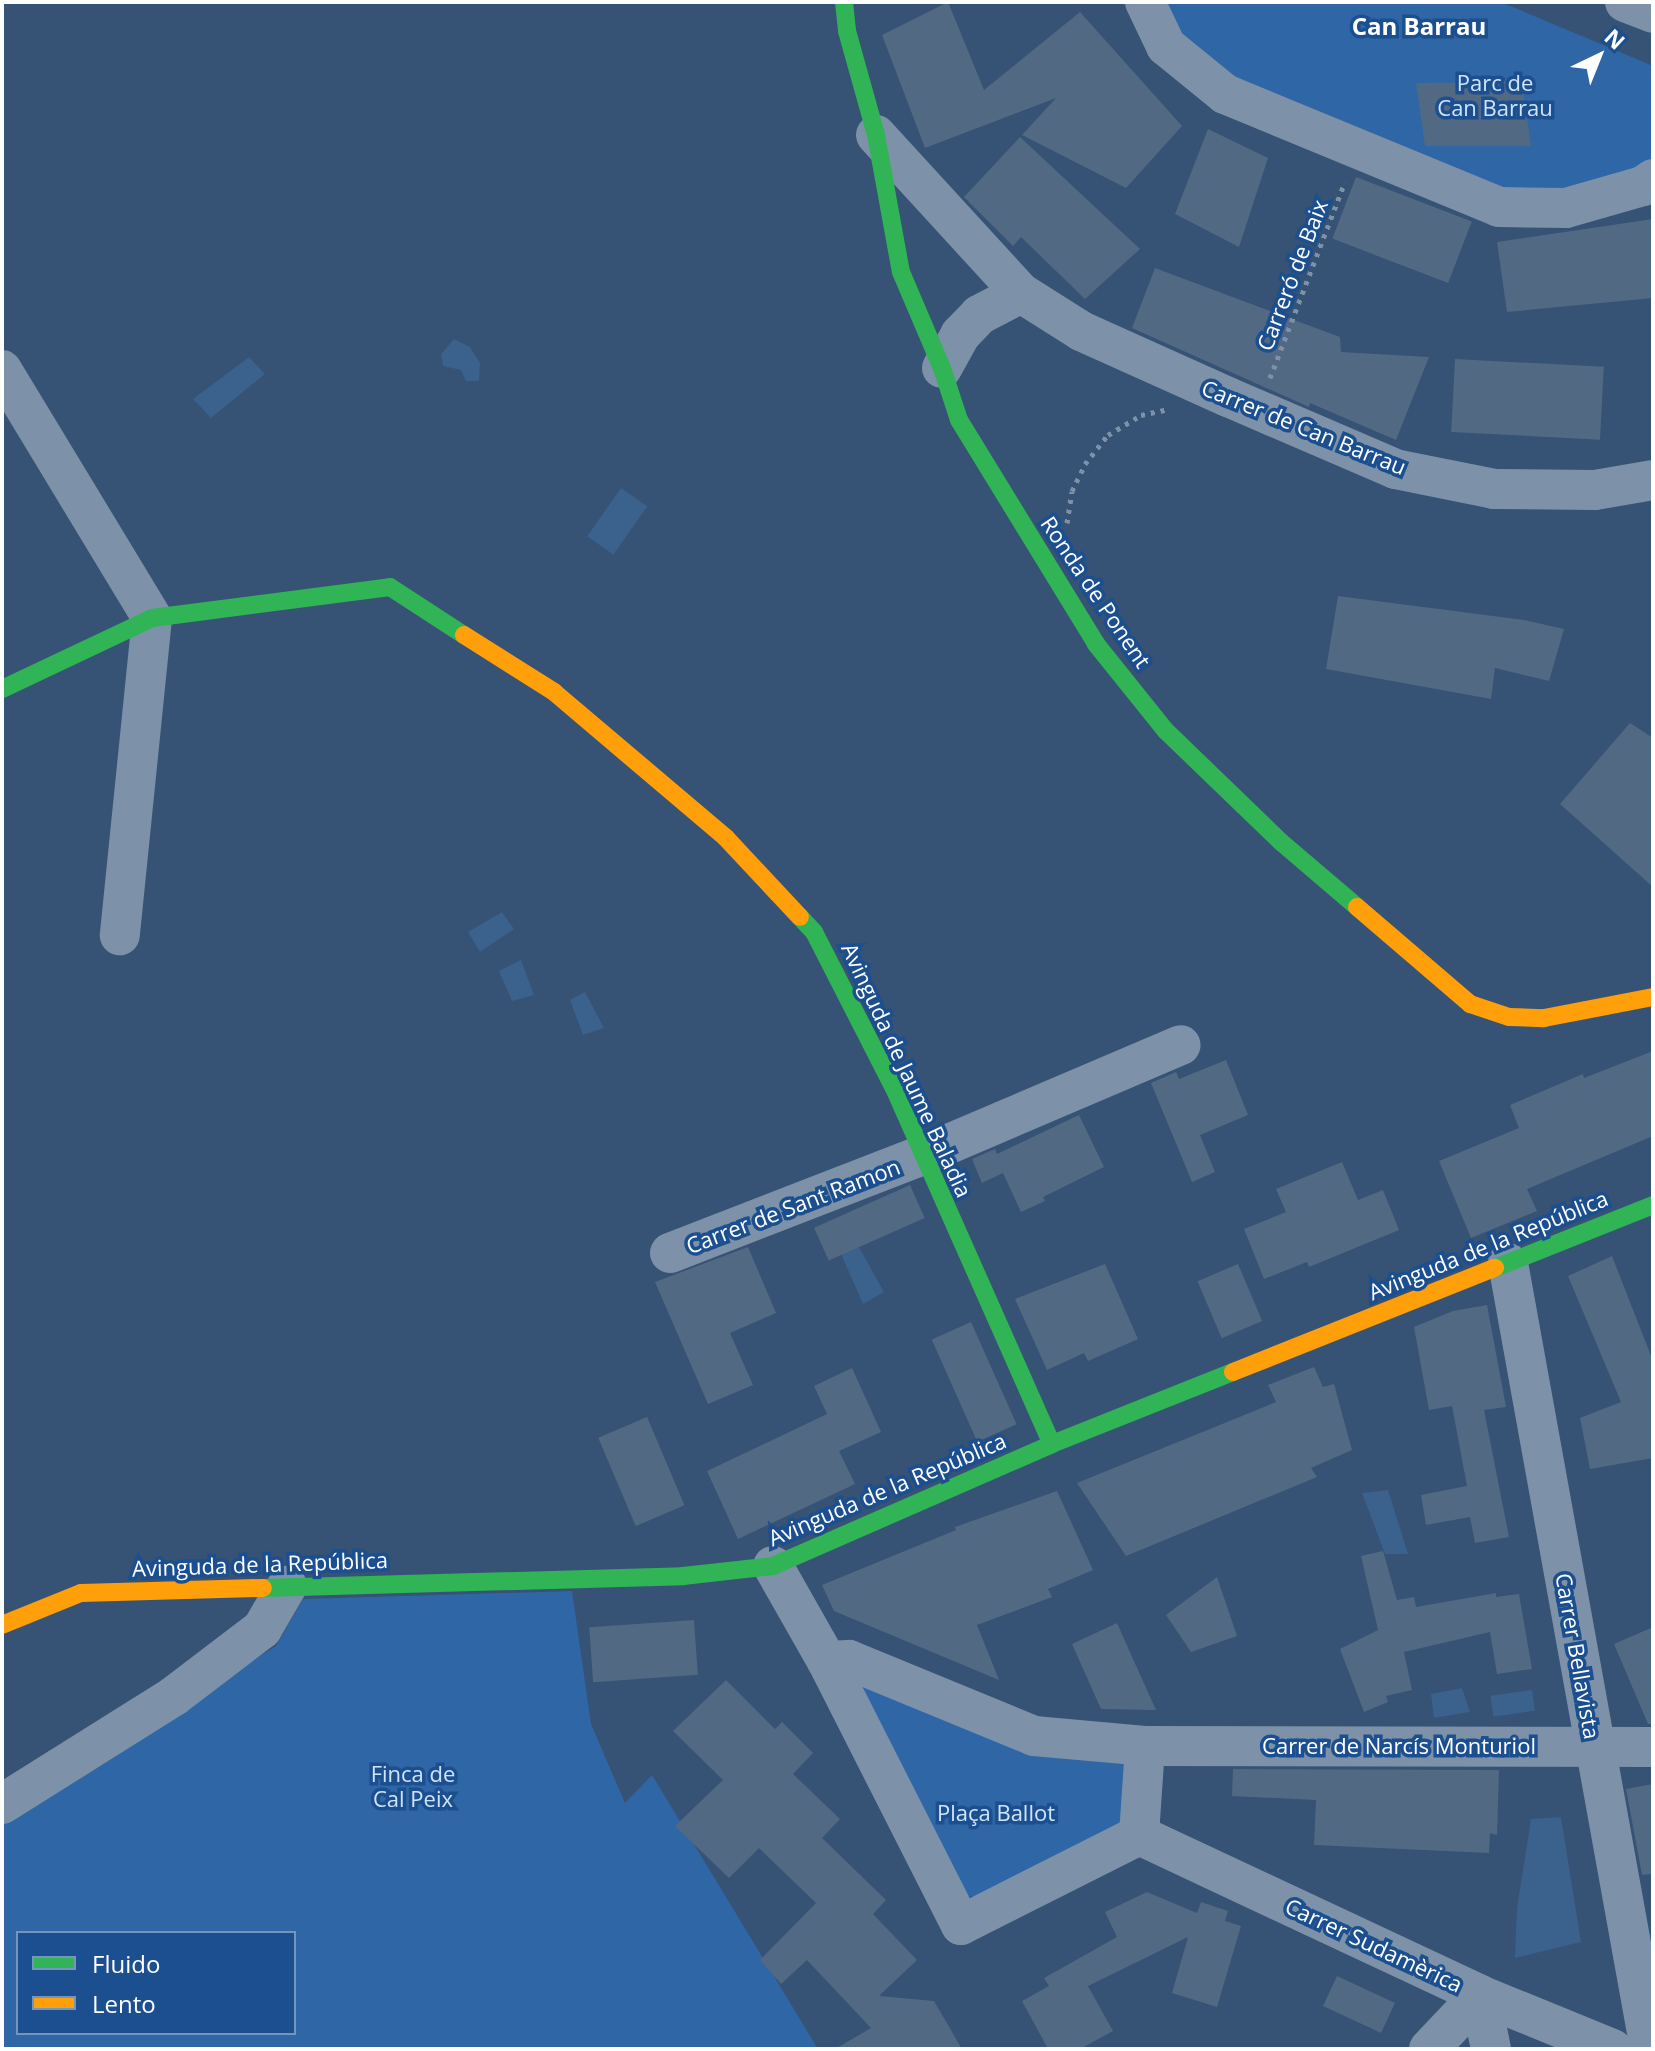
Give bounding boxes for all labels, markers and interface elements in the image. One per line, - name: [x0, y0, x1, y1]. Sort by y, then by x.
- district label: Can Barrau: [1352, 12, 1486, 40]
- north arrow: [1559, 16, 1639, 96]
- text: N: [1599, 21, 1632, 56]
- park label: Parc de Can Barrau: [1437, 69, 1553, 120]
- street label: Carreró de Baix: [1251, 196, 1333, 354]
- street label: Carrer de Can Barrau: [1198, 374, 1410, 480]
- street label: Ronda de Ponent: [1036, 511, 1156, 673]
- street label: Avinguda de Jaume Baladia: [836, 939, 978, 1201]
- street label: Carrer de Sant Ramon: [682, 1153, 904, 1259]
- street label: Avinguda de la República: [1364, 1185, 1612, 1305]
- street label: Avinguda de la República: [764, 1427, 1010, 1551]
- street label: Avinguda de la República: [132, 1546, 388, 1582]
- street label: Carrer Bellavista: [1550, 1571, 1606, 1741]
- street label: Carrer de Narcís Monturiol: [1262, 1733, 1536, 1759]
- park label: Finca de Cal Peix: [371, 1760, 455, 1812]
- park label: Plaça Ballot: [937, 1800, 1055, 1826]
- street label: Carrer Sudamèrica: [1281, 1892, 1467, 1998]
- legend: [16, 1931, 296, 2035]
- text: Fluido: [92, 1947, 160, 1980]
- text: Lento: [92, 1987, 156, 2020]

